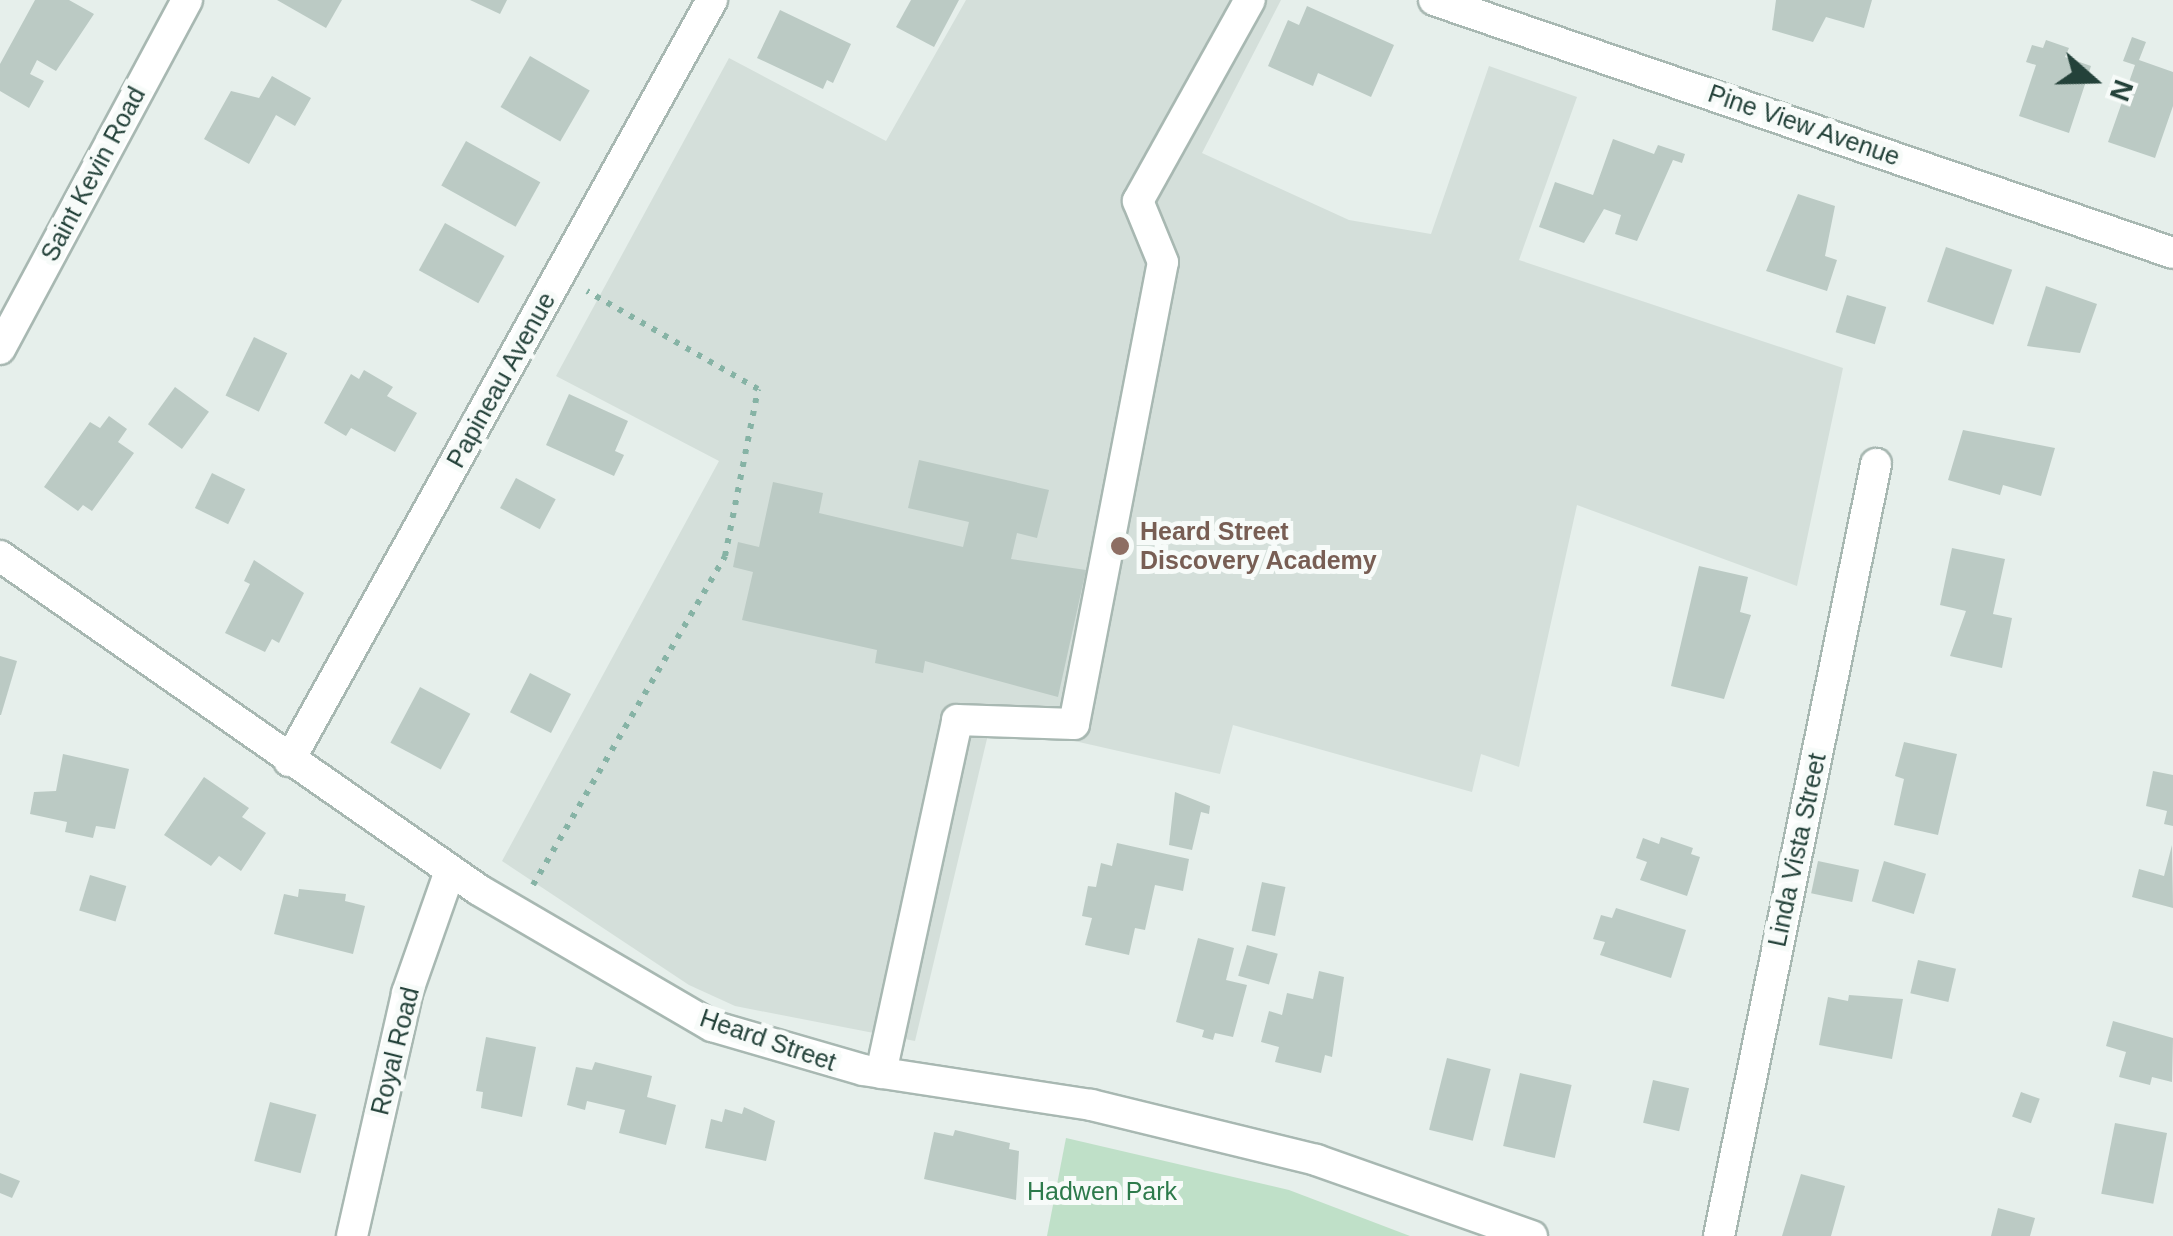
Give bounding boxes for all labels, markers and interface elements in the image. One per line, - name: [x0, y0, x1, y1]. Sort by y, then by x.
- north arrow: [2043, 30, 2143, 130]
- text: N: [2104, 76, 2140, 105]
- street label: Pine View Avenue: [1704, 78, 1904, 172]
- street label: Saint Kevin Road: [34, 82, 152, 266]
- street label: Papineau Avenue: [440, 287, 562, 473]
- place label: Heard Street Discovery Academy: [1140, 517, 1378, 576]
- marker: Heard Street Discovery Academy: [1109, 535, 1131, 557]
- street label: Linda Vista Street: [1762, 751, 1832, 949]
- street label: Royal Road: [365, 984, 425, 1118]
- street label: Heard Street: [696, 1003, 840, 1077]
- park label: Hadwen Park: [1027, 1176, 1177, 1206]

